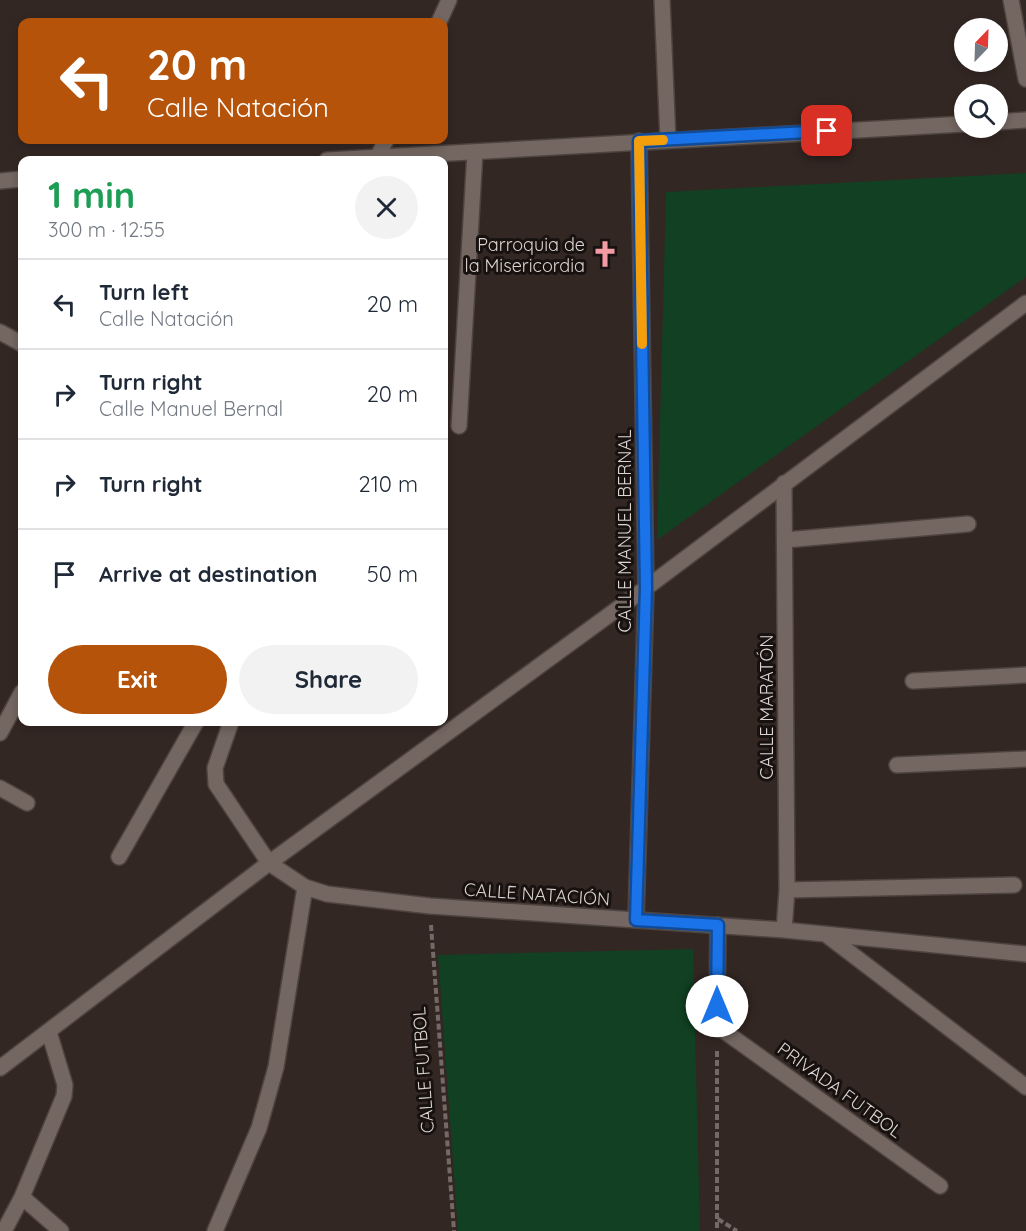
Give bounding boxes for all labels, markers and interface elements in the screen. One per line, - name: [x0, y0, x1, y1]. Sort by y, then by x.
- north arrow: [954, 18, 1008, 72]
- map controls: [954, 18, 1008, 138]
- text: 20 m: [147, 38, 247, 91]
- icon: left: [48, 42, 126, 120]
- button: search: [954, 84, 1008, 138]
- text: Calle Natación: [147, 90, 329, 124]
- pin: [801, 105, 852, 156]
- icon: arrive: [810, 114, 843, 147]
- text: 1 min: [48, 172, 135, 217]
- button: close: [355, 176, 418, 239]
- text: 300 m · 12:55: [48, 217, 165, 242]
- place label: Parroquia de la Misericordia: [465, 233, 585, 277]
- church icon: Parroquia de la Misericordia: [590, 239, 620, 269]
- text: Turn left: [99, 278, 189, 306]
- icon: left: [48, 288, 81, 321]
- text: 20 m: [367, 290, 418, 318]
- text: Calle Natación: [99, 306, 234, 331]
- text: Turn right: [99, 368, 203, 396]
- icon: right: [48, 378, 81, 411]
- text: 20 m: [367, 380, 418, 408]
- text: Calle Manuel Bernal: [99, 396, 283, 421]
- street label: CALLE MANUEL BERNAL: [613, 429, 636, 633]
- icon: right: [48, 468, 81, 501]
- text: Turn right: [99, 470, 203, 498]
- text: 210 m: [359, 470, 418, 498]
- icon: arrive: [48, 558, 81, 591]
- text: Arrive at destination: [99, 560, 317, 588]
- text: 50 m: [367, 560, 418, 588]
- street label: CALLE MARATÓN: [755, 635, 778, 779]
- button: Exit: [48, 645, 227, 714]
- button: Share: [239, 645, 418, 714]
- street label: CALLE NATACIÓN: [463, 877, 611, 911]
- position arrow: [685, 974, 749, 1038]
- street label: CALLE FUTBOL: [407, 1006, 439, 1134]
- street label: PRIVADA FUTBOL: [773, 1037, 907, 1143]

